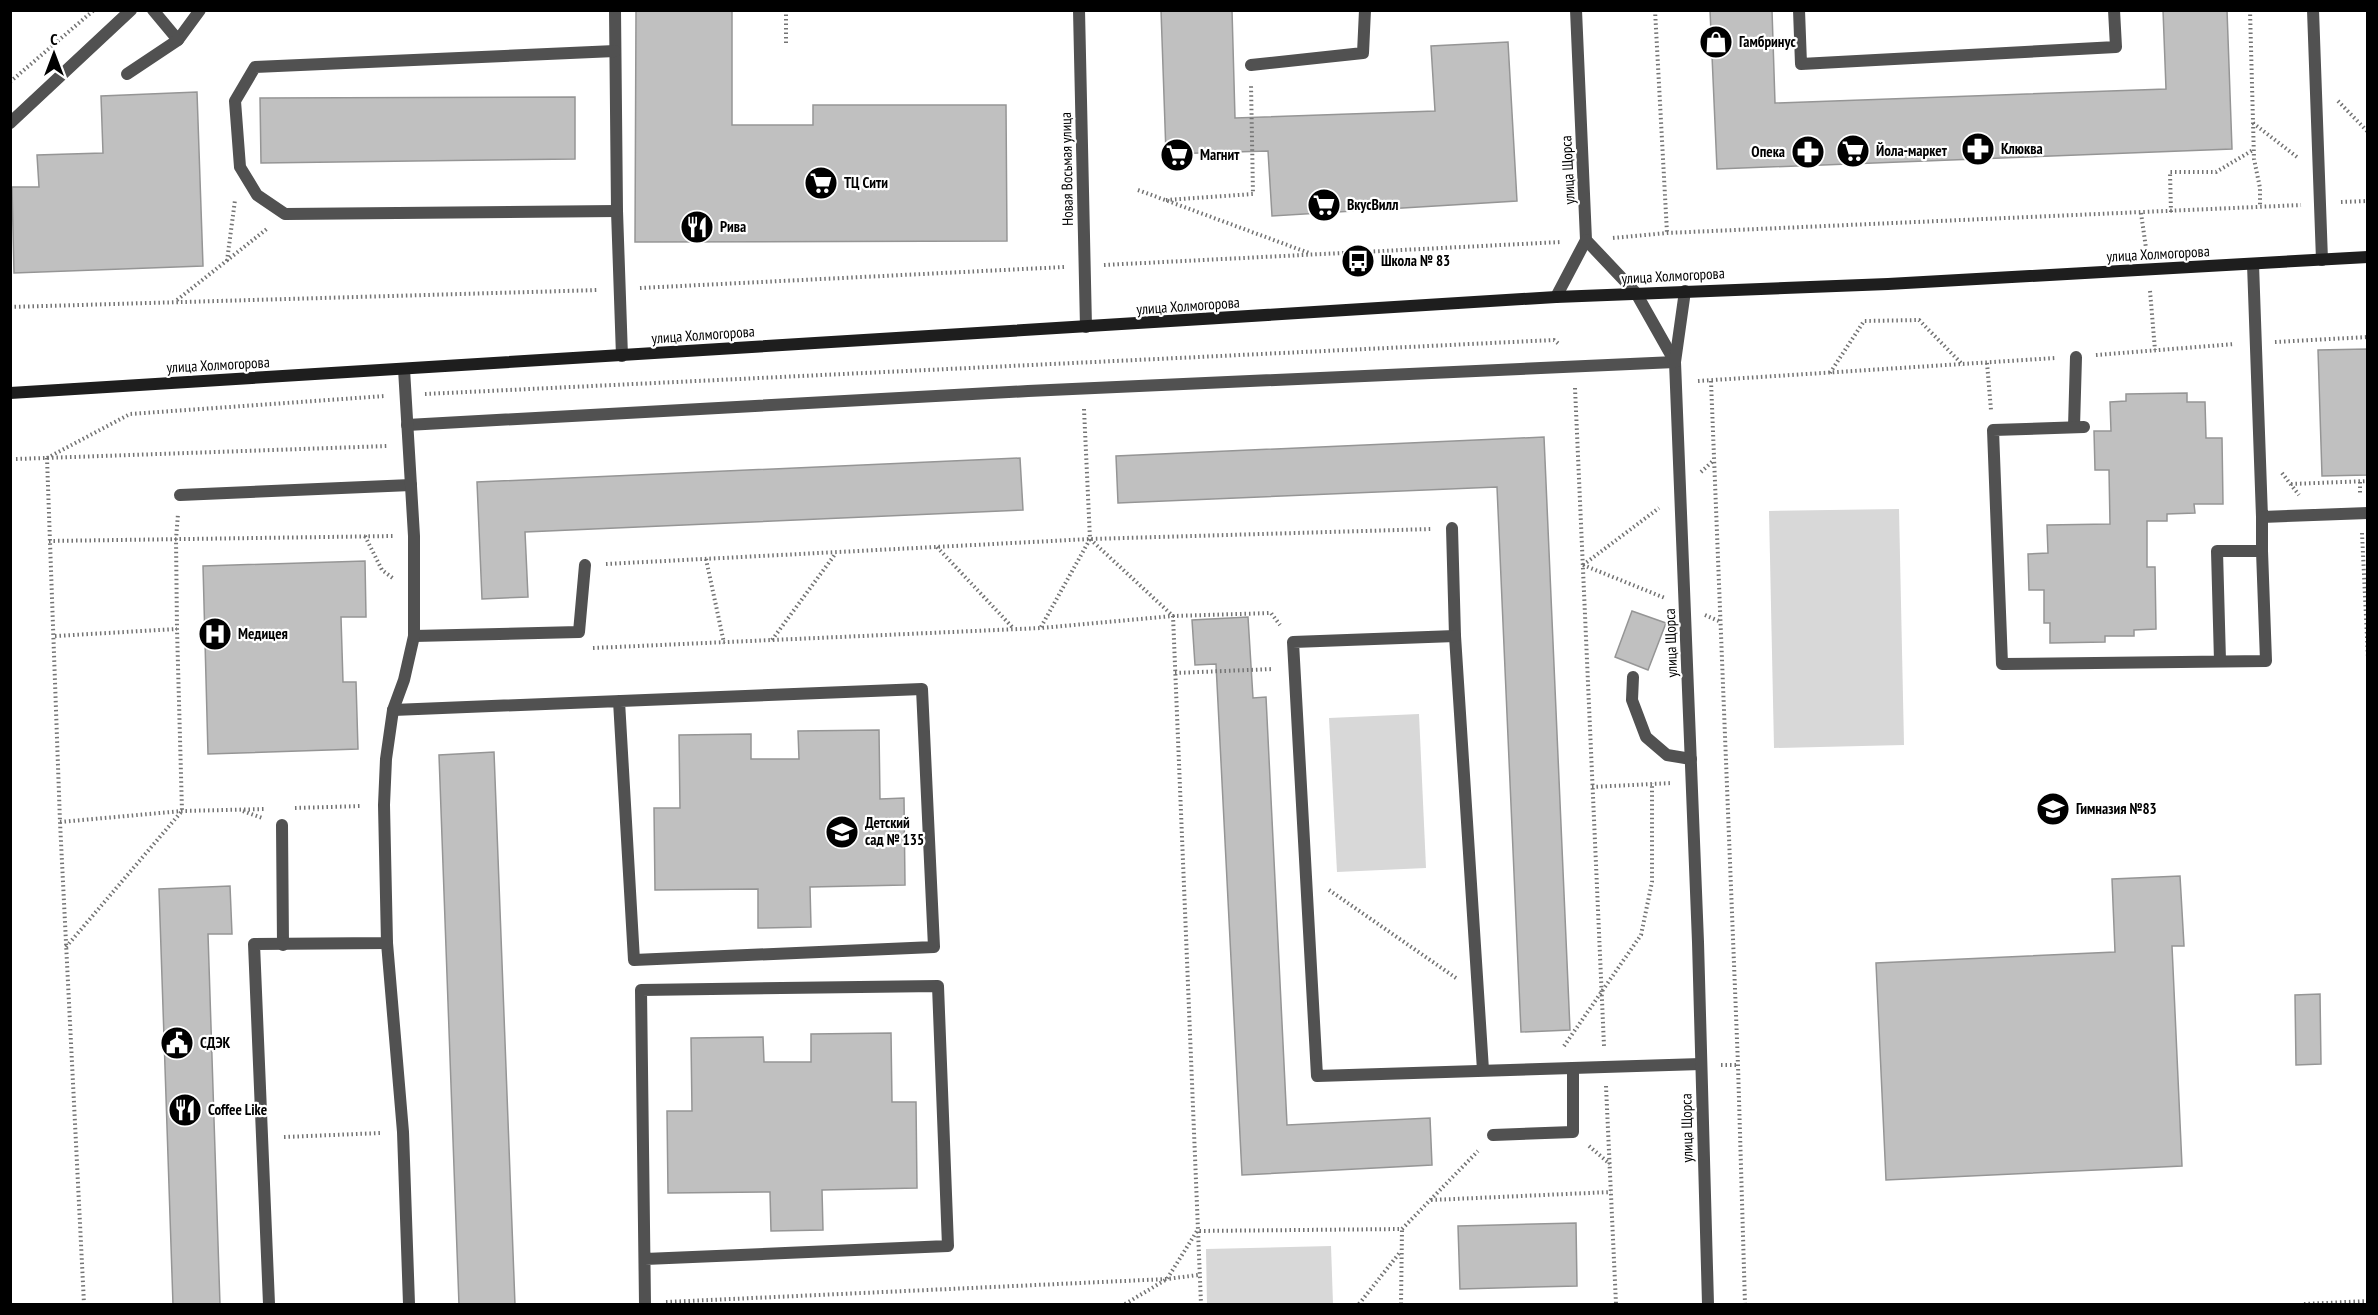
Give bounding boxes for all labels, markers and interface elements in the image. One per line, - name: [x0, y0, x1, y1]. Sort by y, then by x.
- north arrow: [24, 24, 84, 84]
- shop icon: Гамбринус: [1698, 24, 1734, 60]
- text: С: [50, 29, 58, 49]
- place label: Гамбринус: [1739, 32, 1796, 51]
- street label: Новая Восьмая улица: [1056, 112, 1077, 226]
- pharmacy icon: Клюква: [1960, 131, 1996, 167]
- supermarket icon: Йола-маркет: [1835, 133, 1871, 169]
- pharmacy icon: Опека: [1790, 134, 1826, 170]
- street label: улица Щорса: [1556, 135, 1579, 205]
- supermarket icon: Магнит: [1159, 137, 1195, 173]
- place label: Клюква: [2001, 139, 2043, 158]
- place label: Йола-маркет: [1876, 141, 1948, 160]
- place label: Опека: [1751, 142, 1785, 161]
- place label: Магнит: [1200, 145, 1240, 164]
- supermarket icon: ТЦ Сити: [803, 165, 839, 201]
- place label: ТЦ Сити: [844, 173, 888, 192]
- supermarket icon: ВкусВилл: [1306, 187, 1342, 223]
- place label: ВкусВилл: [1347, 195, 1399, 214]
- restaurant icon: Рива: [679, 209, 715, 245]
- place label: Рива: [720, 217, 746, 236]
- street label: улица Холмогорова: [2106, 241, 2210, 266]
- bus stop icon: Школа № 83: [1340, 243, 1376, 279]
- place label: Школа № 83: [1381, 251, 1450, 270]
- street label: улица Холмогорова: [1621, 263, 1725, 288]
- street label: улица Холмогорова: [1136, 292, 1240, 319]
- street label: улица Холмогорова: [651, 321, 755, 348]
- street label: улица Холмогорова: [166, 352, 270, 377]
- street label: улица Щорса: [1660, 608, 1681, 678]
- hospital icon: Медицея: [197, 616, 233, 652]
- place label: Медицея: [238, 624, 288, 643]
- school or university icon: Гимназия №83: [2035, 791, 2071, 827]
- place label: Гимназия №83: [2076, 799, 2157, 818]
- place label: Детский сад № 135: [865, 813, 924, 849]
- school or university icon: Детский сад № 135: [824, 814, 860, 850]
- public building icon: СДЭК: [159, 1025, 195, 1061]
- place label: СДЭК: [200, 1033, 231, 1052]
- restaurant icon: Coffee Like: [167, 1092, 203, 1128]
- street label: улица Щорса: [1676, 1093, 1697, 1163]
- place label: Coffee Like: [208, 1100, 267, 1119]

